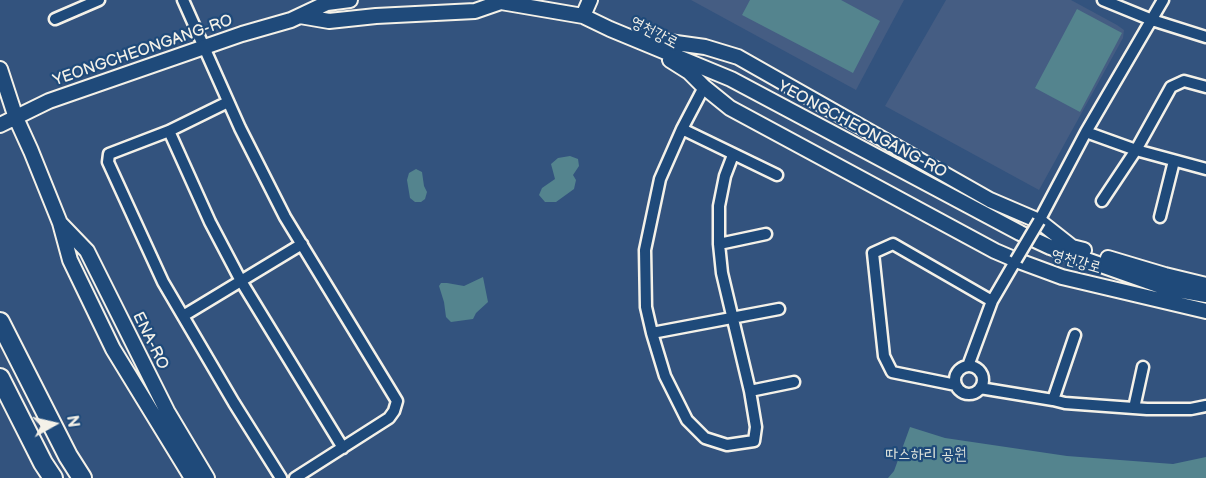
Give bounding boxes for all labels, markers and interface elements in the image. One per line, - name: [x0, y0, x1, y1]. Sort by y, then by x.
- street label: YEONGCHEONGANG-RO: [51, 11, 235, 91]
- street label: 영천강로: [627, 12, 681, 54]
- street label: YEONGCHEONGANG-RO: [774, 77, 950, 183]
- street label: 영천강로: [1049, 246, 1103, 278]
- street label: ENA-RO: [128, 309, 172, 373]
- north arrow: [24, 394, 84, 454]
- text: N: [62, 414, 83, 429]
- park label: 따스하리 공원: [885, 445, 967, 465]

